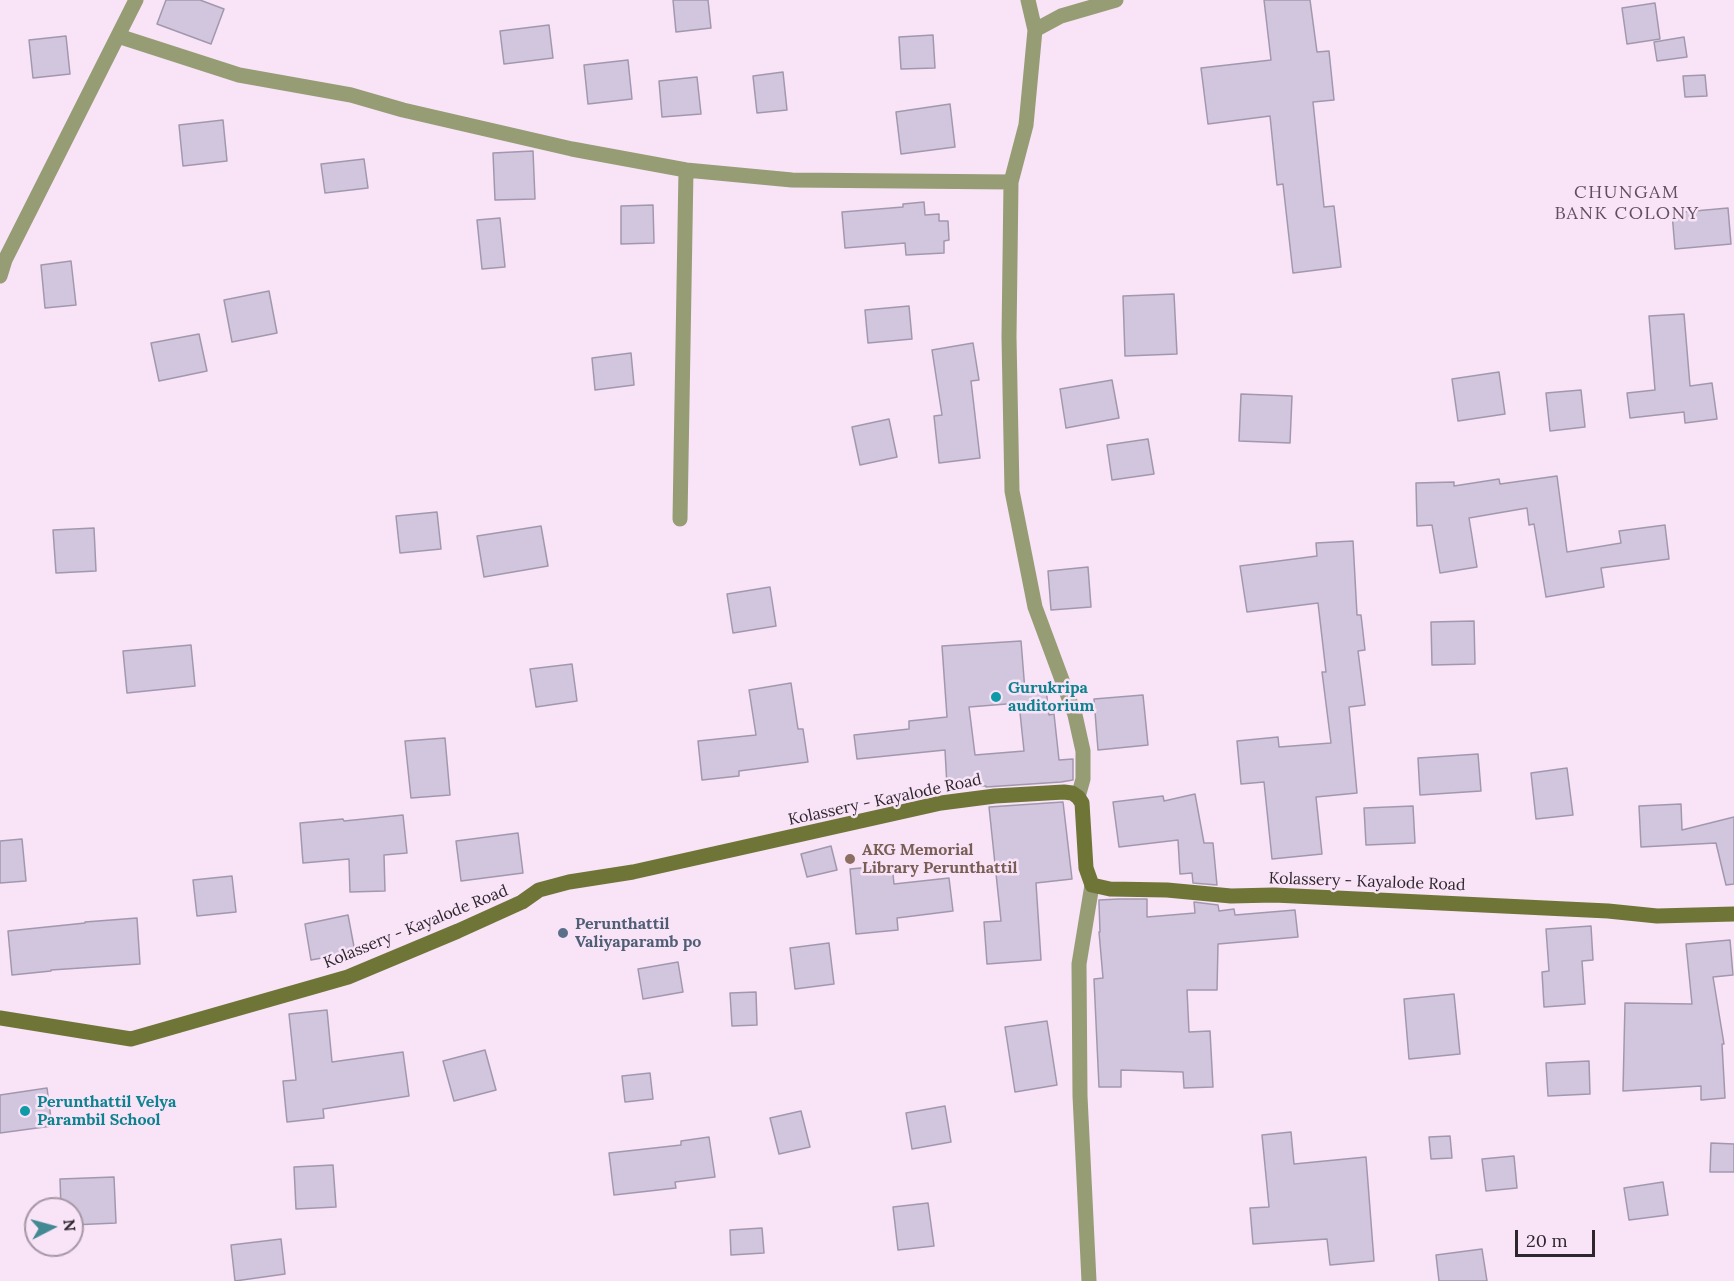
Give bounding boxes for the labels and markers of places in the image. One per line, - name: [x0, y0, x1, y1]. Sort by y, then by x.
- place label: Gurukripa auditorium: [1008, 678, 1094, 716]
- marker: Gurukripa auditorium: [989, 690, 1003, 704]
- place label: AKG Memorial Library Perunthattil: [862, 840, 1018, 878]
- marker: AKG Memorial Library Perunthattil: [843, 852, 857, 866]
- place label: Perunthattil Valiyaparamb po: [575, 914, 701, 952]
- marker: Perunthattil Valiyaparamb po: [556, 926, 570, 940]
- place label: Perunthattil Velya Parambil School: [37, 1092, 176, 1130]
- marker: Perunthattil Velya Parambil School: [18, 1104, 32, 1118]

